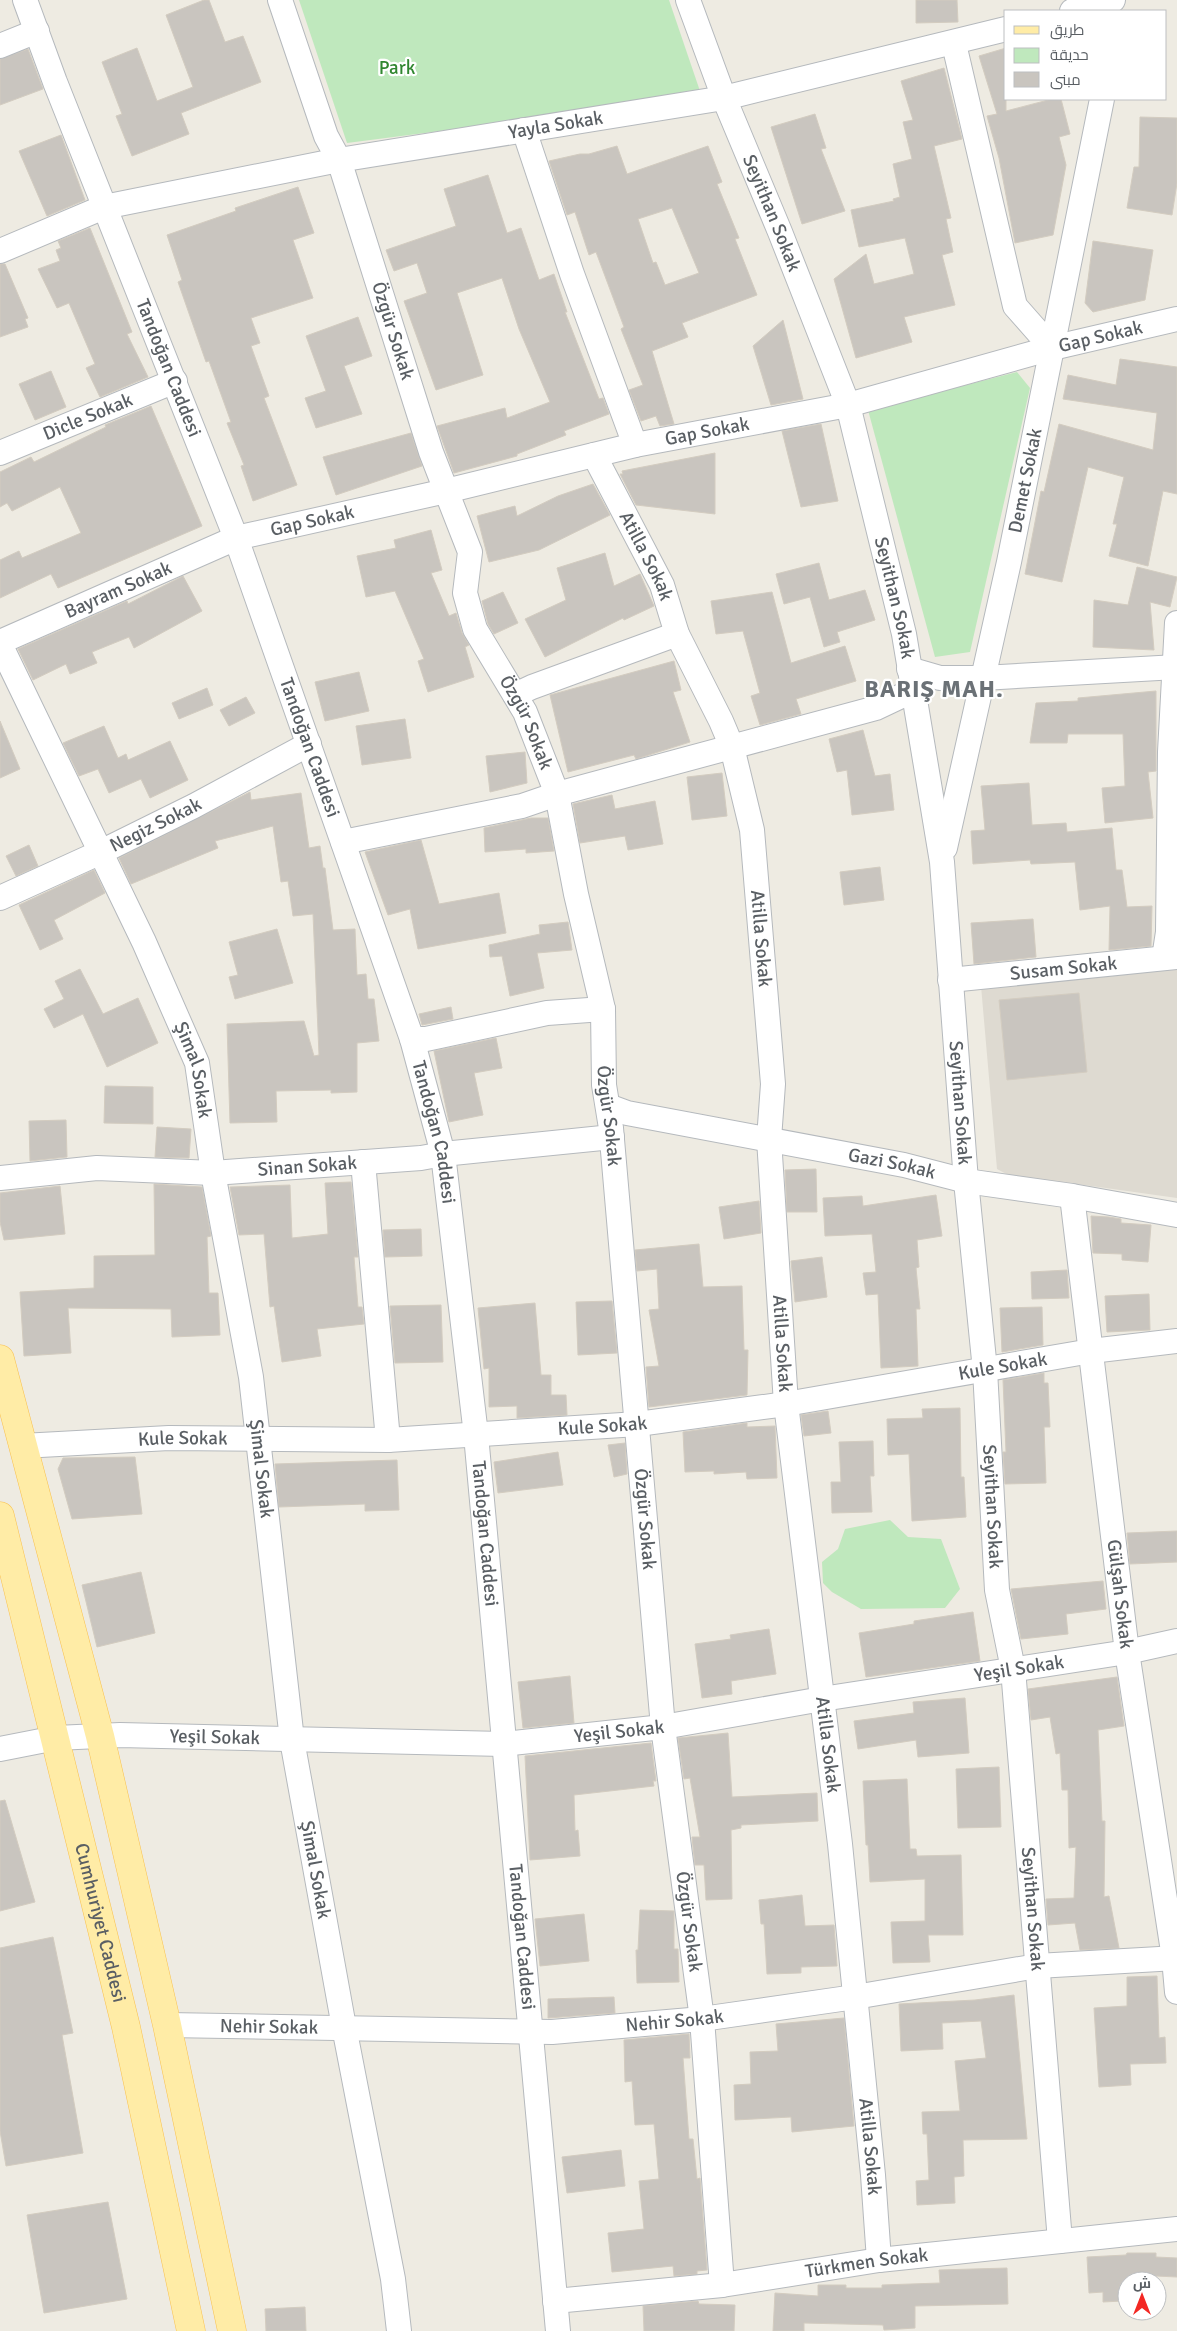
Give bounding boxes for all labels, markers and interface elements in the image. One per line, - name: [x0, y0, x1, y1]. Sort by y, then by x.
- legend: [1004, 10, 1167, 100]
- text: طريق: [1050, 21, 1084, 40]
- text: حديقة: [1050, 46, 1089, 64]
- park label: Park: [379, 56, 416, 80]
- text: مبنى: [1050, 71, 1081, 90]
- street label: Yayla Sokak: [507, 106, 605, 145]
- street label: Seyithan Sokak: [737, 151, 807, 275]
- street label: Özgür Sokak: [366, 279, 420, 383]
- street label: Tandoğan Caddesi: [130, 296, 207, 440]
- street label: Gap Sokak: [1056, 315, 1145, 358]
- street label: Dicle Sokak: [40, 388, 137, 446]
- street label: Gap Sokak: [663, 412, 752, 451]
- street label: Demet Sokak: [1003, 426, 1048, 535]
- street label: Gap Sokak: [268, 500, 357, 542]
- street label: Atilla Sokak: [614, 507, 678, 604]
- street label: Seyithan Sokak: [869, 535, 920, 661]
- street label: Bayram Sokak: [61, 556, 176, 624]
- street label: Özgür Sokak: [494, 671, 558, 773]
- district label: BARIŞ MAH.: [864, 674, 1004, 704]
- street label: Tandoğan Caddesi: [274, 675, 345, 821]
- street label: Negiz Sokak: [106, 792, 206, 858]
- street label: Atilla Sokak: [745, 889, 777, 988]
- street label: Susam Sokak: [1009, 951, 1119, 986]
- street label: Şimal Sokak: [168, 1018, 217, 1120]
- street label: Seyithan Sokak: [943, 1040, 977, 1166]
- street label: Tandoğan Caddesi: [406, 1058, 461, 1205]
- street label: Özgür Sokak: [592, 1065, 626, 1168]
- street label: Gazi Sokak: [846, 1143, 939, 1185]
- street label: Sinan Sokak: [257, 1151, 358, 1182]
- street label: Atilla Sokak: [767, 1294, 797, 1393]
- street label: Kule Sokak: [956, 1347, 1049, 1386]
- street label: Kule Sokak: [557, 1411, 649, 1441]
- street label: Şimal Sokak: [244, 1418, 279, 1520]
- street label: Kule Sokak: [137, 1426, 228, 1452]
- street label: Seyithan Sokak: [977, 1444, 1008, 1570]
- street label: Tandoğan Caddesi: [466, 1460, 504, 1608]
- street label: Özgür Sokak: [629, 1468, 661, 1571]
- street label: Gülşah Sokak: [1102, 1538, 1139, 1651]
- street label: Yeşil Sokak: [973, 1650, 1066, 1687]
- street label: Atilla Sokak: [810, 1695, 846, 1795]
- street label: Yeşil Sokak: [573, 1715, 666, 1748]
- street label: Yeşil Sokak: [169, 1724, 261, 1750]
- street label: Şimal Sokak: [295, 1819, 336, 1921]
- street label: Cumhuriyet Caddesi: [69, 1841, 131, 2005]
- street label: Seyithan Sokak: [1016, 1846, 1050, 1972]
- street label: Tandoğan Caddesi: [503, 1863, 541, 2011]
- street label: Özgür Sokak: [670, 1870, 708, 1974]
- street label: Nehir Sokak: [624, 2004, 725, 2038]
- street label: Nehir Sokak: [220, 2014, 319, 2040]
- street label: Atilla Sokak: [853, 2097, 886, 2196]
- street label: Türkmen Sokak: [803, 2243, 930, 2284]
- north arrow: [1117, 2271, 1167, 2321]
- text: ش: [1133, 2275, 1151, 2292]

